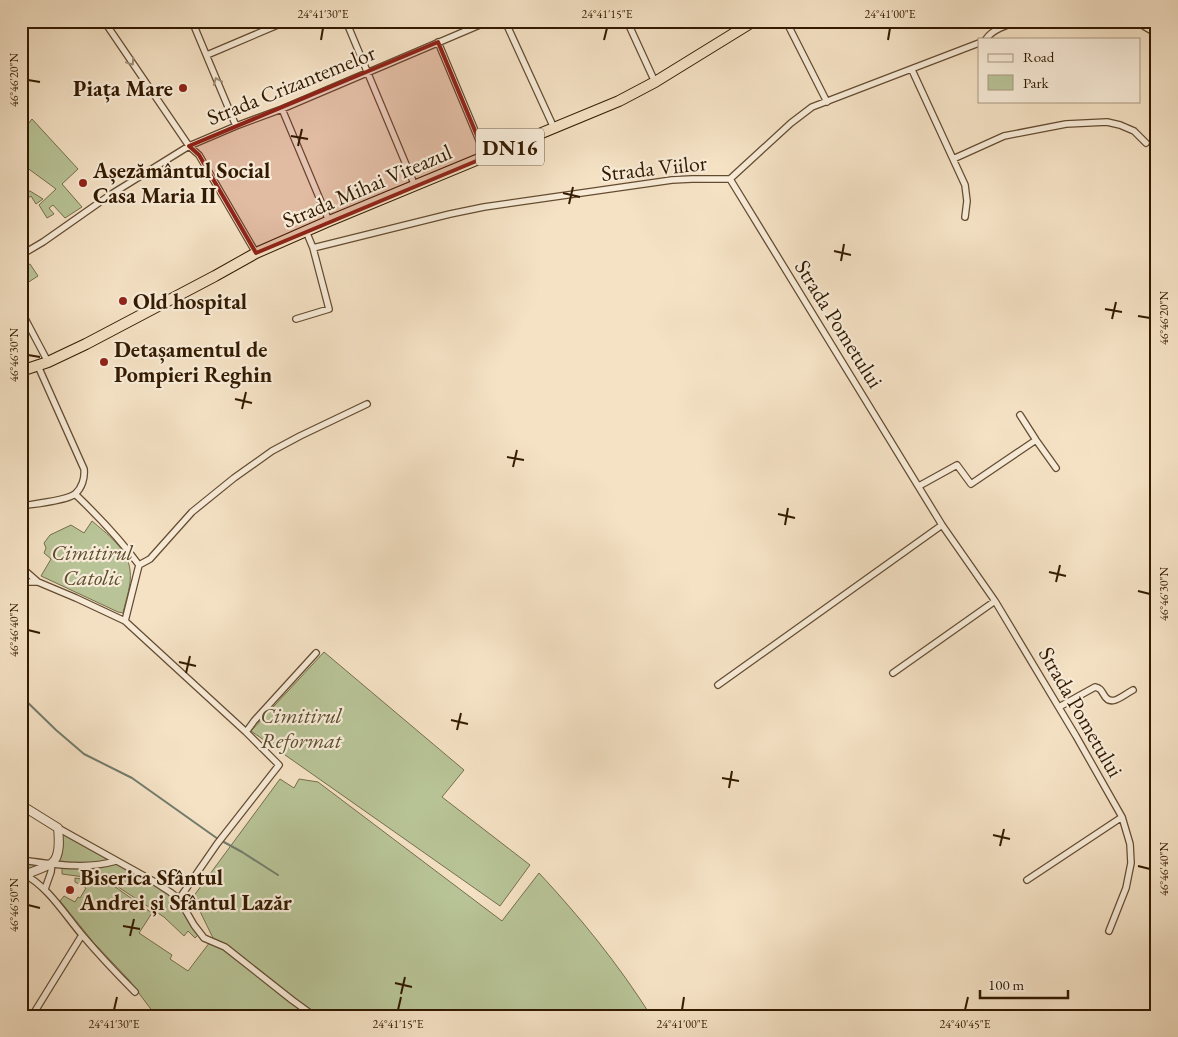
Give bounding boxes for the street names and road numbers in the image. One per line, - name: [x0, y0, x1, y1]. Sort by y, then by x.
- street label: Strada Crizantemelor: [202, 38, 380, 132]
- road number: DN16: [476, 128, 544, 166]
- street label: Strada Mihai Viteazul: [278, 137, 456, 235]
- street label: Strada Viilor: [600, 148, 709, 188]
- street label: Strada Pometului: [788, 254, 890, 394]
- street label: Strada Pometului: [1032, 642, 1130, 782]

